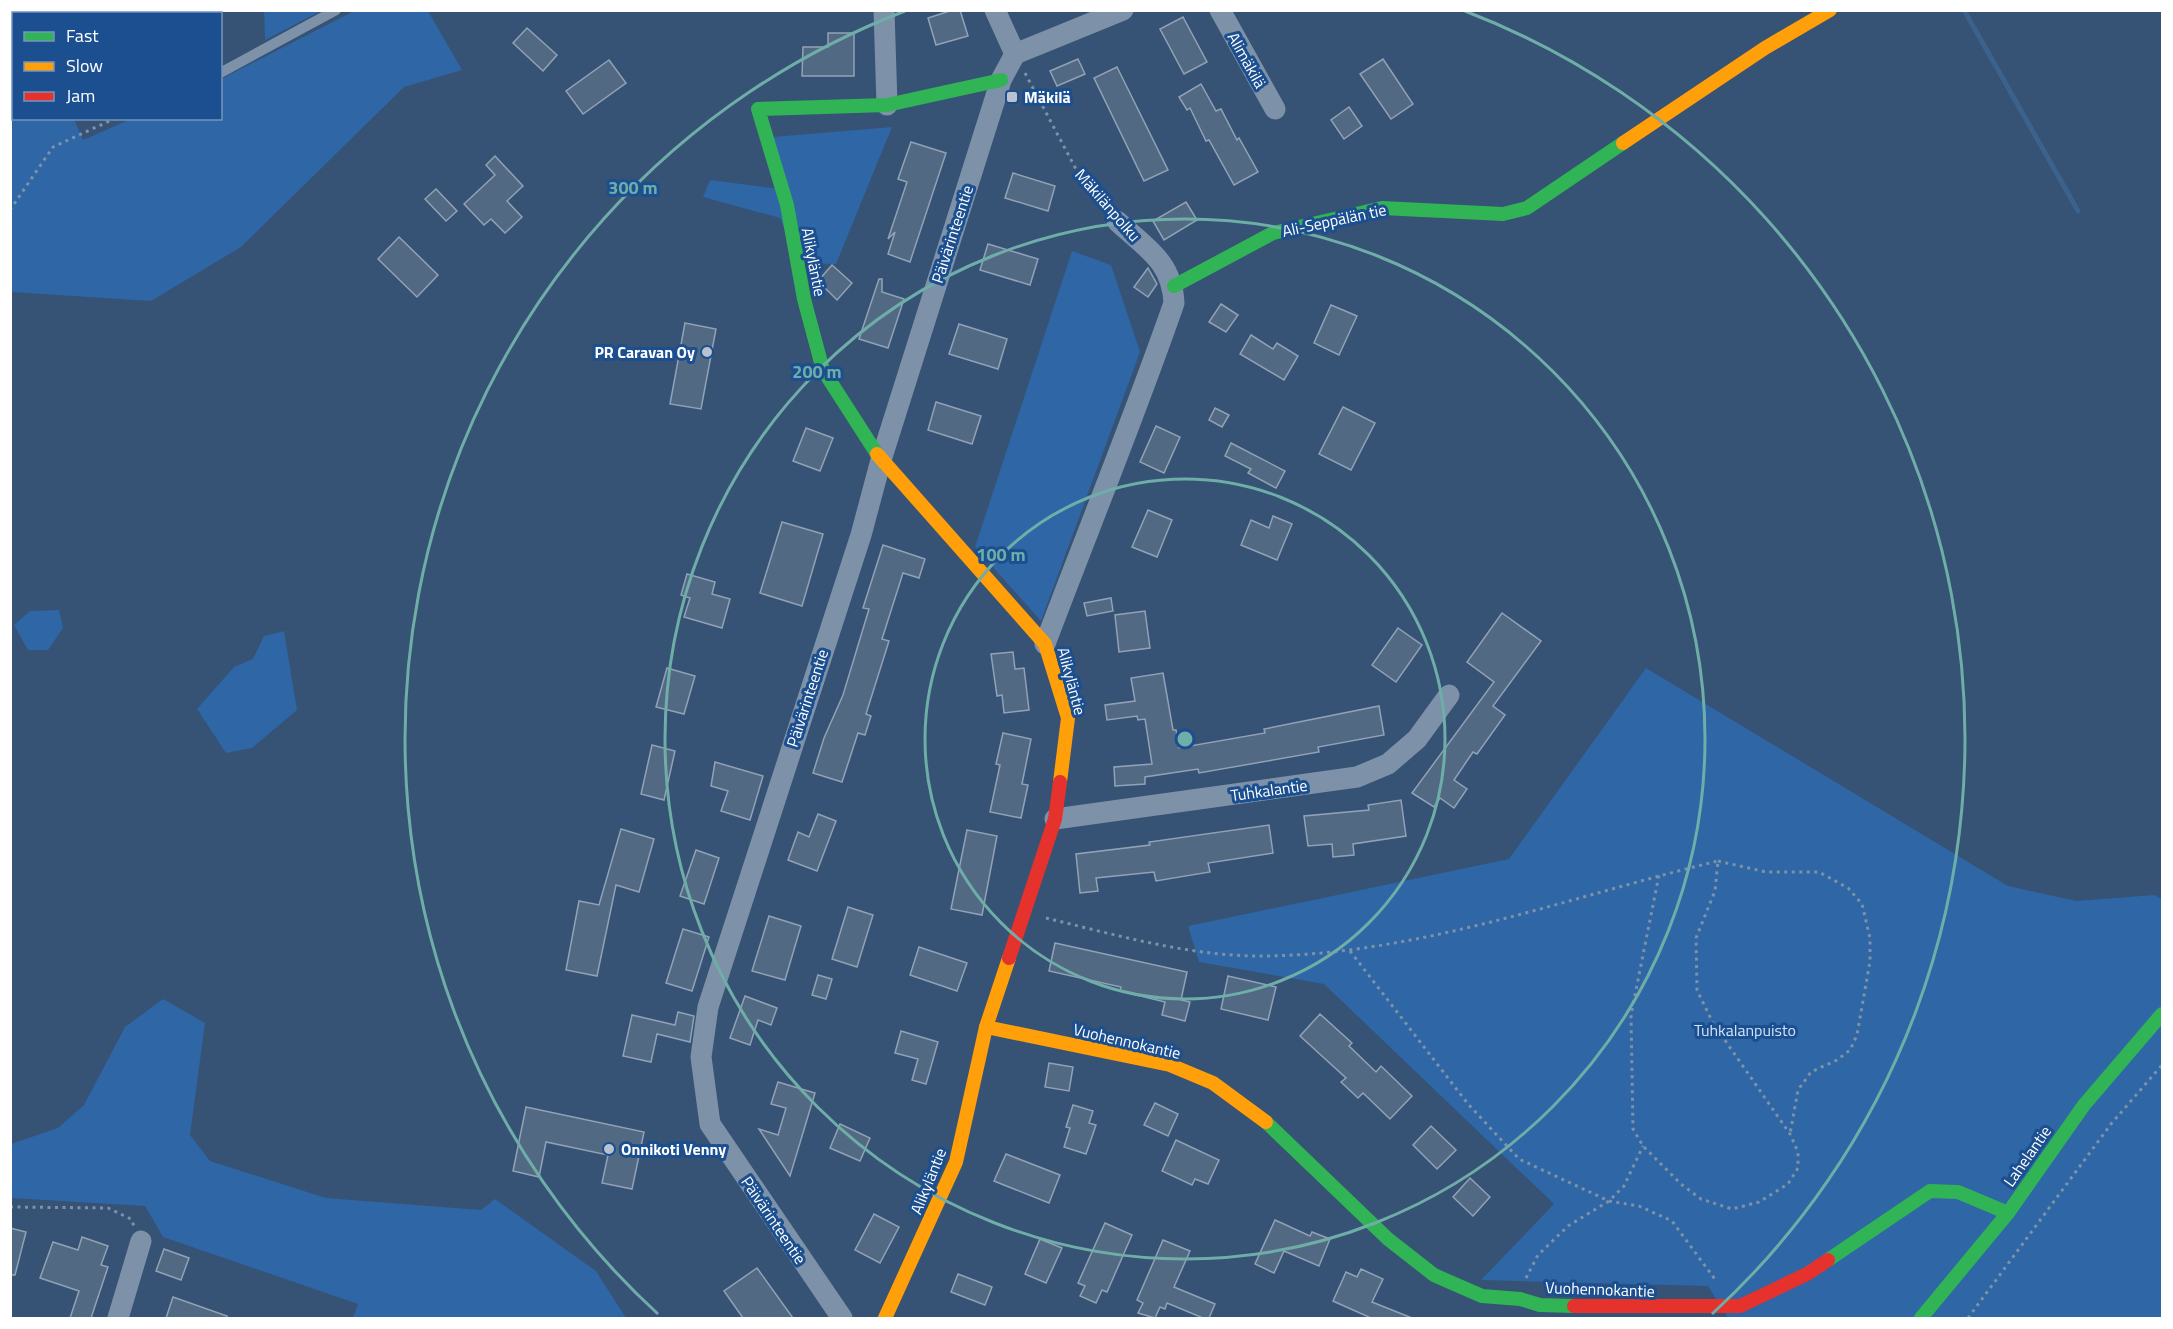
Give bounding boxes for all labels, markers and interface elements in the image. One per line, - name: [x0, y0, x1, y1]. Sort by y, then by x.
- legend: [12, 12, 222, 120]
- text: Fast: [66, 22, 99, 49]
- street label: Alimäkilä: [1222, 27, 1272, 93]
- text: Slow: [66, 52, 103, 79]
- text: Jam: [66, 82, 95, 109]
- place label: Mäkilä: [1024, 85, 1071, 109]
- marker: Mäkilä: [1005, 90, 1019, 104]
- street label: Mäkilänpolku: [1070, 163, 1146, 247]
- text: 300 m: [608, 174, 658, 201]
- street label: Päivärinteentie: [925, 182, 979, 286]
- street label: Ali-Seppälän tie: [1280, 197, 1388, 243]
- street label: Alikyläntie: [796, 226, 832, 298]
- place label: PR Caravan Oy: [594, 340, 695, 364]
- marker: PR Caravan Oy: [700, 345, 714, 359]
- text: 200 m: [792, 358, 842, 385]
- text: 100 m: [976, 541, 1026, 568]
- street label: Alikyläntie: [1051, 644, 1093, 718]
- street label: Päivärinteentie: [780, 646, 834, 750]
- centre of rings: [1175, 729, 1195, 749]
- street label: Tuhkalantie: [1229, 773, 1309, 807]
- street label: Vuohennokantie: [1071, 1017, 1183, 1065]
- park label: Tuhkalanpuisto: [1694, 1018, 1796, 1042]
- street label: Lahelantie: [1997, 1121, 2057, 1191]
- place label: Onnikoti Venny: [621, 1137, 726, 1161]
- marker: Onnikoti Venny: [602, 1142, 616, 1156]
- street label: Alikyläntie: [904, 1144, 952, 1218]
- street label: Päivärinteentie: [736, 1171, 812, 1269]
- street label: Vuohennokantie: [1545, 1275, 1655, 1303]

